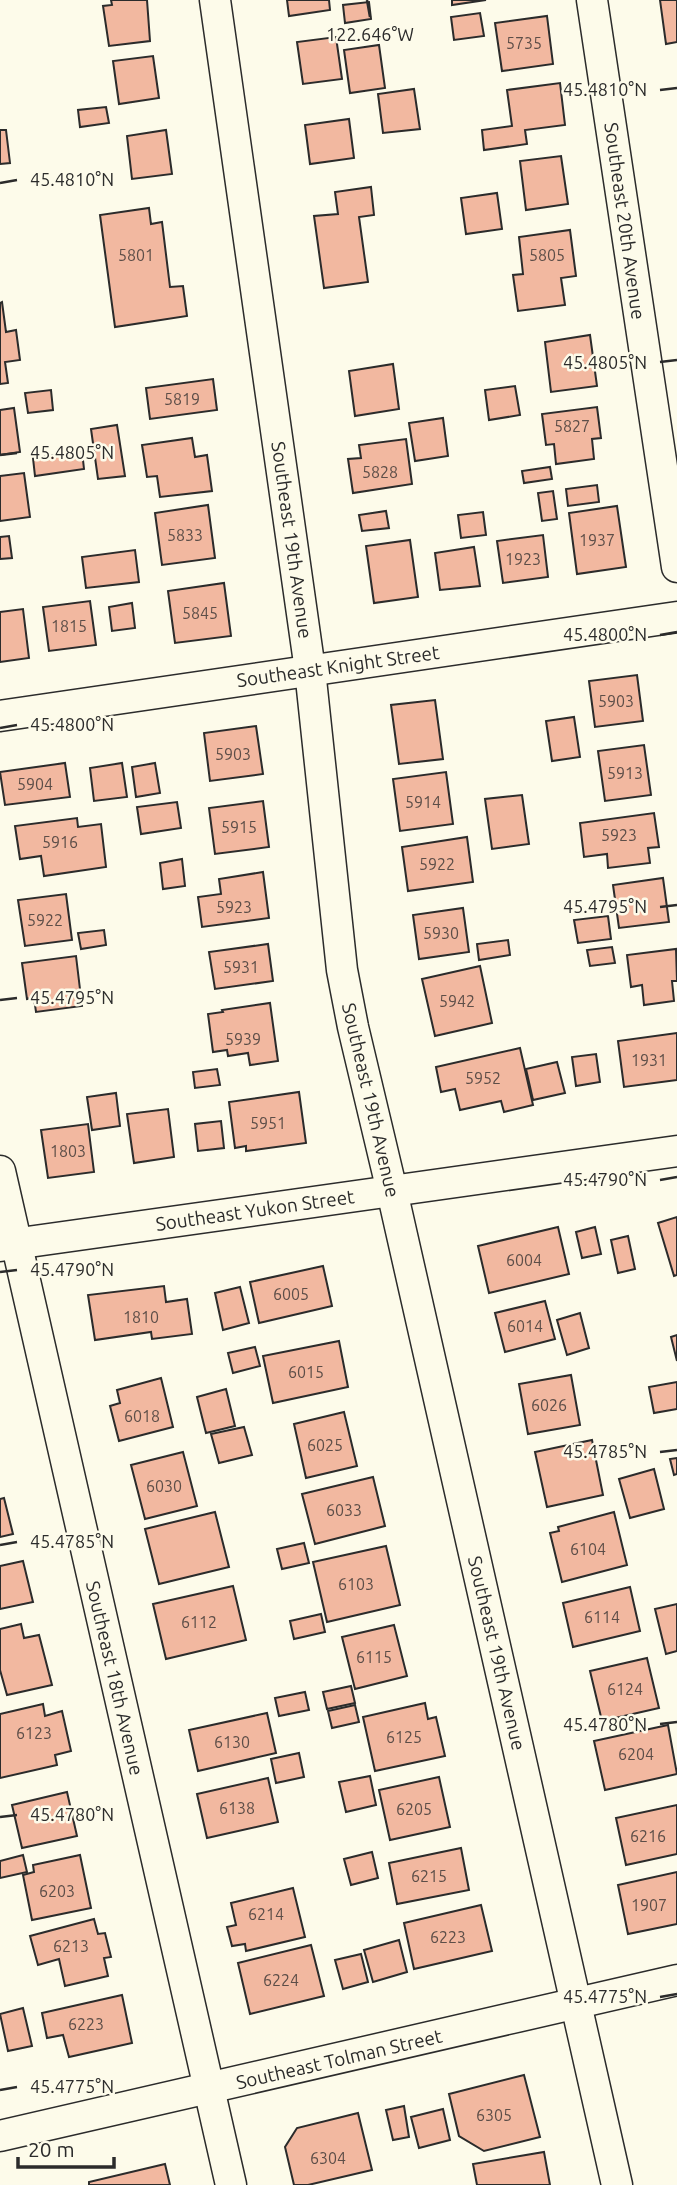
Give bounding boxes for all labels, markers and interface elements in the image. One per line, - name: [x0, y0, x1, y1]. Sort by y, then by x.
- text: 122.646°W: [326, 24, 414, 44]
- house number: 5735: [506, 34, 542, 52]
- text: 45.4810°N: [563, 79, 647, 99]
- street label: Southeast 20th Avenue: [600, 121, 650, 321]
- text: 45.4810°N: [30, 169, 114, 189]
- house number: 5801: [118, 246, 154, 264]
- house number: 5805: [529, 246, 565, 264]
- text: 45.4805°N: [563, 352, 647, 372]
- house number: 5819: [164, 390, 200, 408]
- house number: 5827: [554, 417, 590, 435]
- street label: Southeast 19th Avenue: [267, 440, 317, 640]
- text: 45.4805°N: [30, 442, 114, 462]
- house number: 5828: [362, 463, 398, 481]
- house number: 5833: [167, 526, 203, 544]
- house number: 1937: [579, 531, 615, 549]
- house number: 1923: [505, 550, 541, 568]
- house number: 5845: [182, 604, 218, 622]
- house number: 1815: [51, 617, 87, 635]
- text: 45.4800°N: [563, 624, 647, 644]
- street label: Southeast Knight Street: [235, 641, 441, 691]
- house number: 5903: [598, 692, 634, 710]
- text: 45.4800°N: [30, 714, 114, 734]
- house number: 5903: [215, 745, 251, 763]
- house number: 5913: [607, 764, 643, 782]
- house number: 5904: [17, 775, 53, 793]
- house number: 5914: [405, 793, 441, 811]
- house number: 5915: [221, 818, 257, 836]
- house number: 5923: [601, 826, 637, 844]
- house number: 5916: [42, 833, 78, 851]
- house number: 5922: [419, 855, 455, 873]
- text: 45.4795°N: [563, 896, 647, 916]
- house number: 5923: [216, 898, 252, 916]
- house number: 5922: [27, 911, 63, 929]
- house number: 5930: [423, 924, 459, 942]
- house number: 5931: [223, 958, 259, 976]
- text: 45.4795°N: [30, 987, 114, 1007]
- house number: 5942: [439, 992, 475, 1010]
- street label: Southeast 19th Avenue: [338, 1001, 404, 1199]
- house number: 5939: [225, 1030, 261, 1048]
- house number: 1931: [631, 1051, 667, 1069]
- house number: 5952: [465, 1069, 501, 1087]
- house number: 5951: [250, 1114, 286, 1132]
- house number: 1803: [50, 1142, 86, 1160]
- text: 45.4790°N: [563, 1169, 647, 1189]
- street label: Southeast Yukon Street: [154, 1185, 356, 1235]
- house number: 6004: [506, 1251, 542, 1269]
- text: 45.4790°N: [30, 1259, 114, 1279]
- house number: 6005: [273, 1285, 309, 1303]
- house number: 1810: [123, 1308, 159, 1326]
- house number: 6014: [507, 1317, 543, 1335]
- house number: 6015: [288, 1363, 324, 1381]
- house number: 6026: [531, 1396, 567, 1414]
- house number: 6018: [124, 1407, 160, 1425]
- house number: 6025: [307, 1436, 343, 1454]
- text: 45.4785°N: [563, 1441, 647, 1461]
- house number: 6030: [146, 1477, 182, 1495]
- house number: 6033: [326, 1501, 362, 1519]
- text: 45.4785°N: [30, 1531, 114, 1551]
- house number: 6104: [570, 1540, 606, 1558]
- street label: Southeast 19th Avenue: [464, 1554, 530, 1752]
- house number: 6103: [338, 1575, 374, 1593]
- street label: Southeast 18th Avenue: [82, 1579, 148, 1777]
- house number: 6114: [584, 1608, 620, 1626]
- house number: 6112: [181, 1613, 217, 1631]
- house number: 6115: [356, 1648, 392, 1666]
- house number: 6124: [607, 1680, 643, 1698]
- text: 45.4780°N: [563, 1714, 647, 1734]
- house number: 6123: [16, 1724, 52, 1742]
- house number: 6125: [386, 1728, 422, 1746]
- house number: 6130: [214, 1733, 250, 1751]
- house number: 6204: [618, 1745, 654, 1763]
- house number: 6138: [219, 1799, 255, 1817]
- house number: 6205: [396, 1800, 432, 1818]
- text: 45.4780°N: [30, 1804, 114, 1824]
- house number: 6216: [630, 1827, 666, 1845]
- house number: 6215: [411, 1867, 447, 1885]
- house number: 6203: [39, 1882, 75, 1900]
- house number: 1907: [631, 1896, 667, 1914]
- house number: 6214: [248, 1905, 284, 1923]
- house number: 6223: [430, 1928, 466, 1946]
- house number: 6213: [53, 1937, 89, 1955]
- house number: 6224: [263, 1971, 299, 1989]
- text: 45.4775°N: [563, 1986, 647, 2006]
- house number: 6223: [68, 2015, 104, 2033]
- street label: Southeast Tolman Street: [234, 2024, 445, 2093]
- text: 45.4775°N: [30, 2076, 114, 2096]
- house number: 6305: [476, 2106, 512, 2124]
- scale bar: [18, 2126, 114, 2170]
- text: 20 m: [28, 2137, 75, 2161]
- house number: 6304: [310, 2149, 346, 2167]

